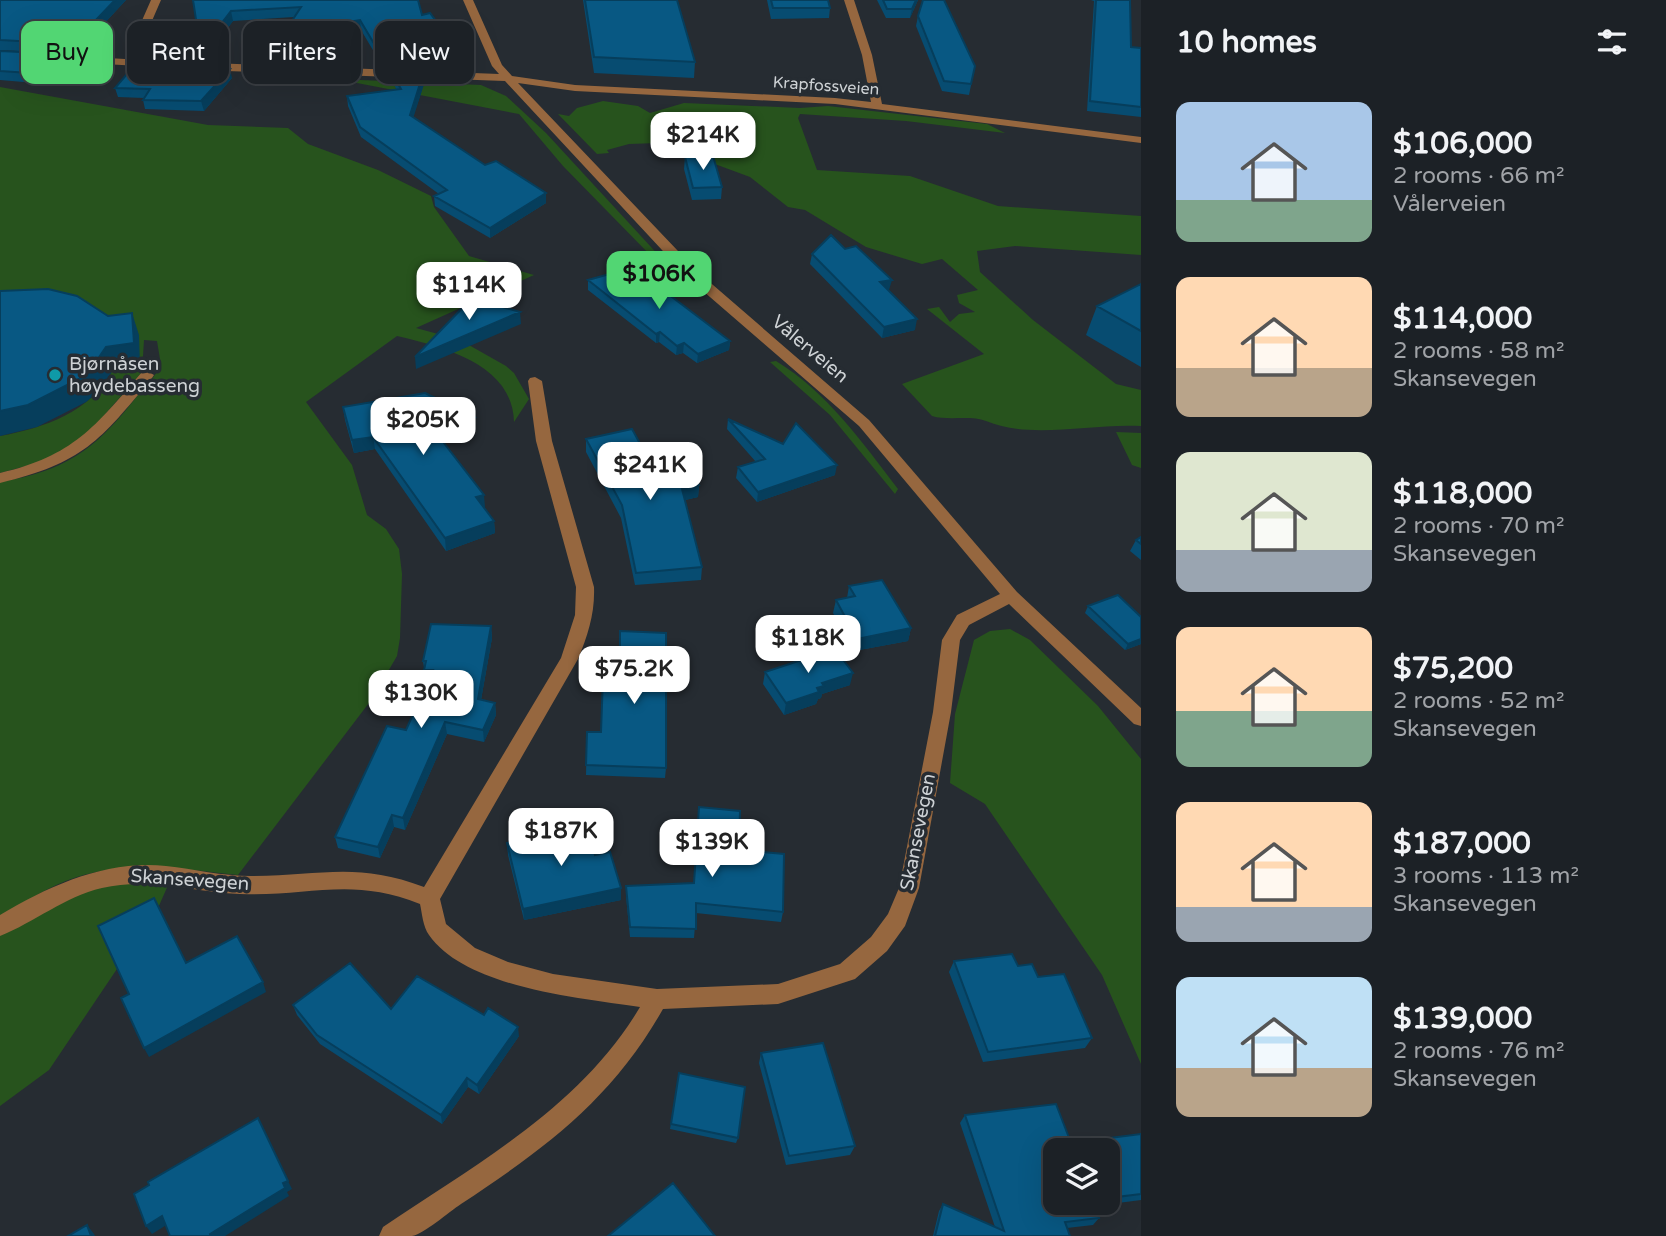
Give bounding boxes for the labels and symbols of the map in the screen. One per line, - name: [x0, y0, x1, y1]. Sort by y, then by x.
- street label: Krapfossveien: [772, 72, 880, 100]
- pin: $214K: [654, 113, 752, 172]
- pin: $106K: [610, 252, 708, 311]
- pin: $114K: [420, 262, 518, 322]
- street label: Vålerveien: [767, 311, 853, 387]
- place label: Bjørnåsen høydebasseng: [69, 353, 200, 397]
- marker: Bjørnåsen høydebasseng: [47, 367, 63, 383]
- pin: $205K: [374, 398, 472, 457]
- pin: $241K: [601, 442, 699, 502]
- pin: $118K: [759, 616, 857, 675]
- pin: $75.2K: [577, 646, 691, 706]
- pin: $130K: [372, 670, 470, 730]
- street label: Skansevegen: [896, 772, 940, 892]
- pin: $187K: [512, 808, 610, 868]
- pin: $139K: [663, 820, 761, 879]
- street label: Skansevegen: [130, 865, 250, 895]

